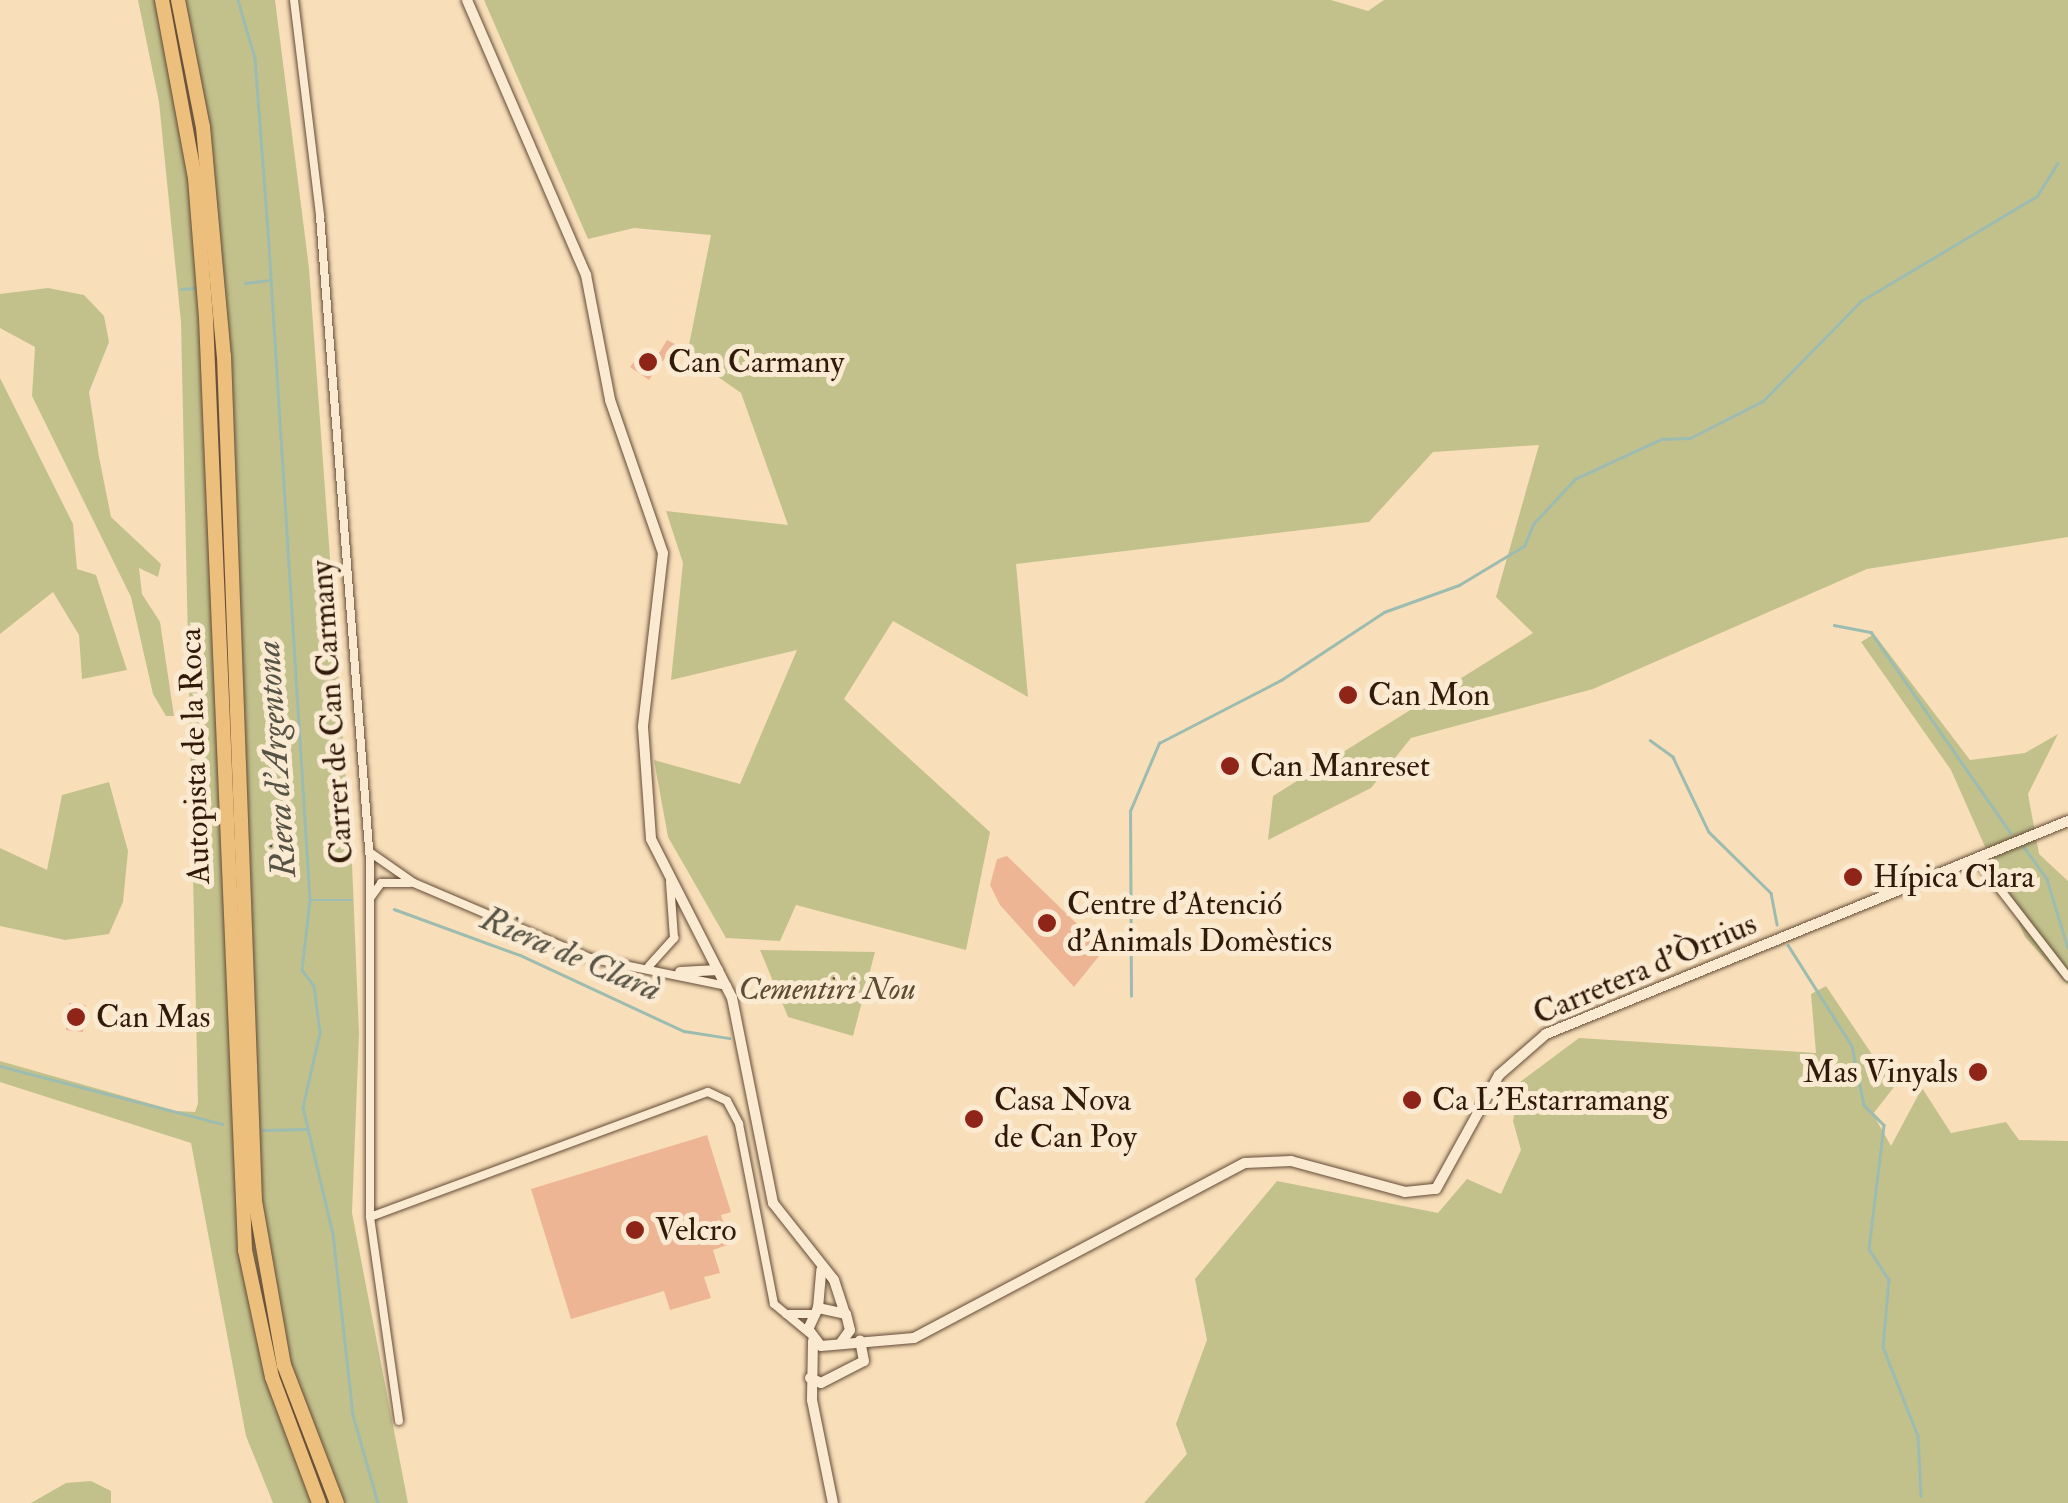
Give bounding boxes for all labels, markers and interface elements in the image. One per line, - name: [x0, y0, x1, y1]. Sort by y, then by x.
- place label: Can Carmany: [668, 343, 844, 381]
- marker: Can Carmany: [637, 351, 659, 373]
- street label: Carrer de Can Carmany: [302, 559, 362, 865]
- street label: Autopista de la Roca: [171, 627, 219, 885]
- water label: Riera d'Argentona: [247, 639, 305, 879]
- place label: Can Mon: [1368, 676, 1490, 714]
- marker: Can Mon: [1337, 684, 1359, 706]
- place label: Can Manreset: [1250, 747, 1430, 785]
- marker: Can Manreset: [1219, 755, 1241, 777]
- place label: Hípica Clara: [1873, 858, 2035, 896]
- marker: Hípica Clara: [1842, 866, 1864, 888]
- place label: Centre d'Atenció d'Animals Domèstics: [1067, 886, 1332, 961]
- water label: Riera de Clarà: [475, 897, 667, 1011]
- street label: Carretera d'Òrrius: [1528, 905, 1762, 1033]
- marker: Centre d'Atenció d'Animals Domèstics: [1036, 912, 1058, 934]
- park label: Cementiri Nou: [738, 970, 916, 1008]
- place label: Can Mas: [96, 998, 211, 1036]
- marker: Can Mas: [65, 1006, 87, 1028]
- place label: Mas Vinyals: [1803, 1053, 1958, 1091]
- marker: Mas Vinyals: [1967, 1061, 1989, 1083]
- place label: Ca L'Estarramang: [1432, 1081, 1668, 1119]
- place label: Casa Nova de Can Poy: [994, 1082, 1137, 1157]
- marker: Ca L'Estarramang: [1401, 1089, 1423, 1111]
- marker: Casa Nova de Can Poy: [963, 1108, 985, 1130]
- place label: Velcro: [655, 1211, 737, 1249]
- marker: Velcro: [624, 1219, 646, 1241]

